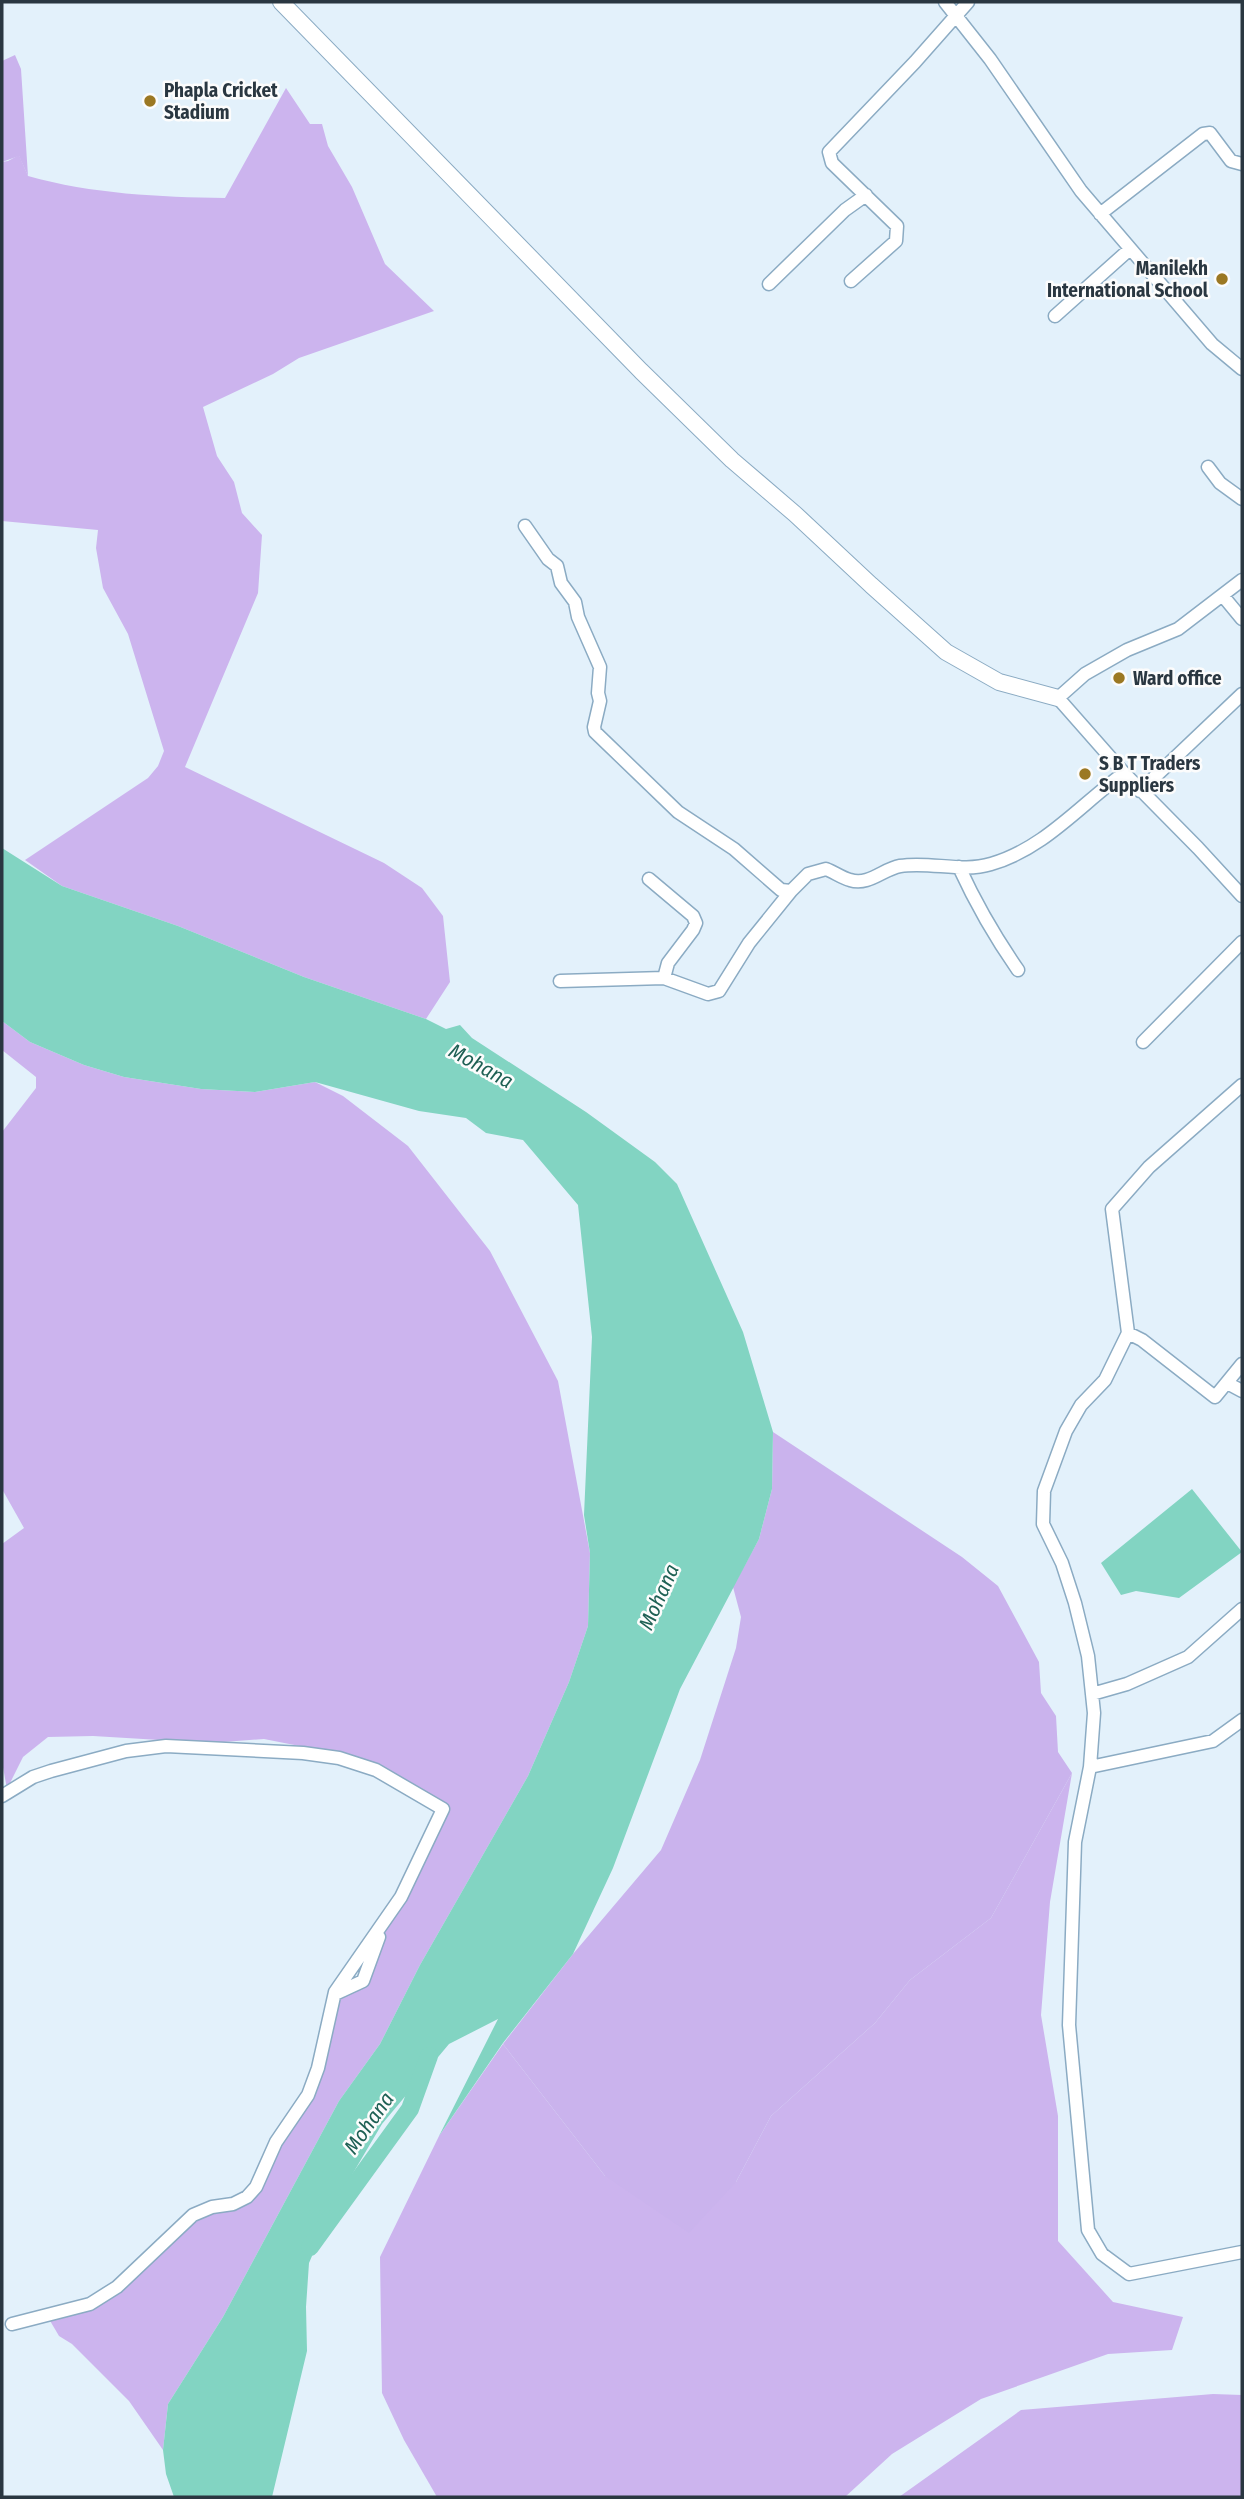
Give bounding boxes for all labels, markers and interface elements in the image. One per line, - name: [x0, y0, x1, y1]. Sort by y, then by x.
- place label: Phapla Cricket Stadium: [164, 79, 278, 124]
- marker: Phapla Cricket Stadium: [142, 93, 158, 109]
- place label: Manilekh International School: [1047, 257, 1209, 302]
- marker: Manilekh International School: [1214, 271, 1230, 287]
- place label: Ward office: [1133, 667, 1222, 690]
- marker: Ward office: [1111, 670, 1127, 686]
- place label: S B T Traders Suppliers: [1099, 752, 1201, 797]
- marker: S B T Traders Suppliers: [1077, 766, 1093, 782]
- water label: Mohana: [444, 1038, 518, 1094]
- water label: Mohana: [633, 1560, 685, 1634]
- water label: Mohana: [338, 2087, 400, 2159]

